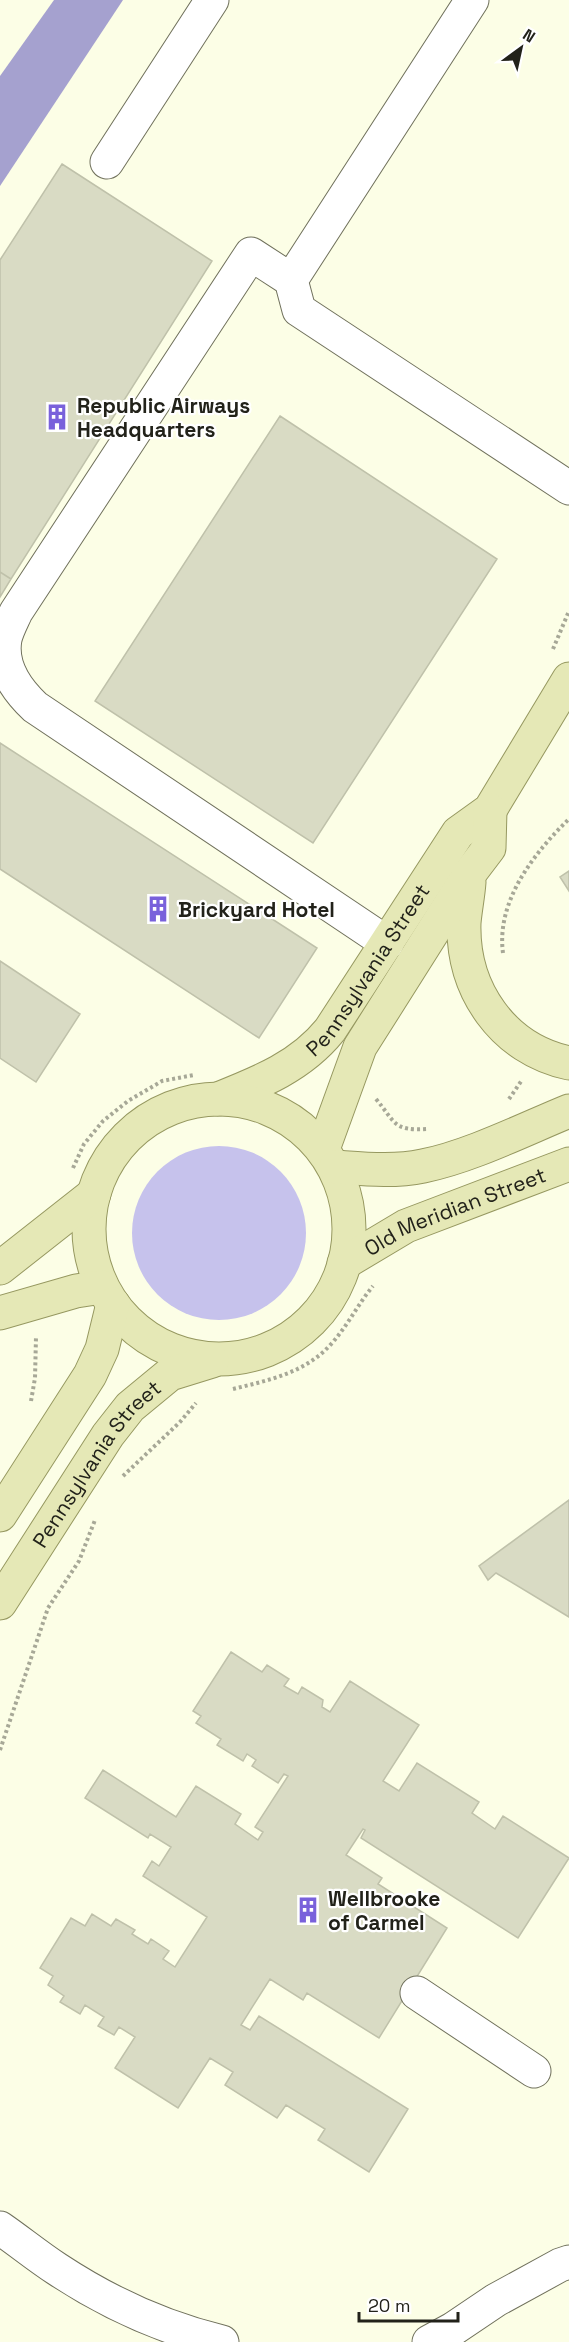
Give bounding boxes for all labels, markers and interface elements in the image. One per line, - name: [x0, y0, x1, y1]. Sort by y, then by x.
- north arrow: [491, 18, 551, 78]
- text: N: [519, 24, 539, 48]
- place label: Republic Airways Headquarters: [77, 392, 250, 443]
- building icon: Republic Airways Headquarters: [42, 402, 72, 432]
- street label: Pennsylvania Street: [300, 878, 435, 1062]
- building icon: Brickyard Hotel: [143, 894, 173, 924]
- place label: Brickyard Hotel: [178, 896, 335, 923]
- street label: Old Meridian Street: [359, 1161, 549, 1262]
- street label: Pennsylvania Street: [26, 1374, 166, 1552]
- place label: Wellbrooke of Carmel: [328, 1885, 440, 1936]
- building icon: Wellbrooke of Carmel: [293, 1895, 323, 1925]
- scale bar: [359, 2285, 458, 2323]
- text: 20 m: [368, 2294, 411, 2317]

